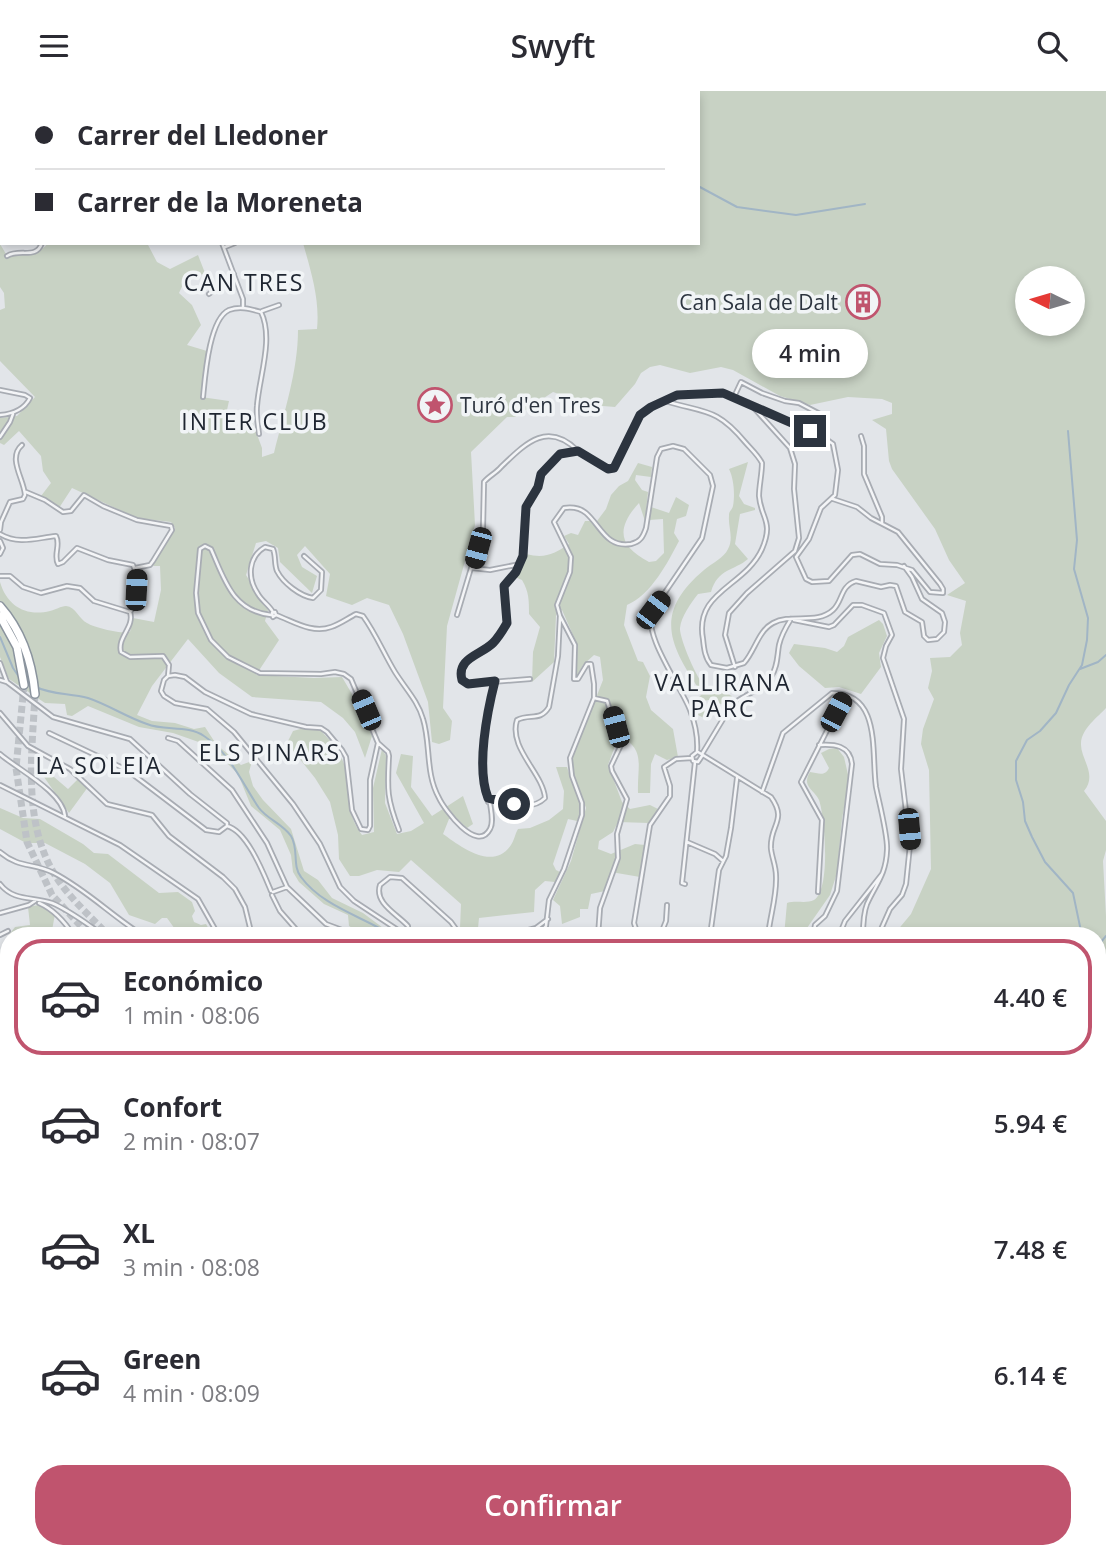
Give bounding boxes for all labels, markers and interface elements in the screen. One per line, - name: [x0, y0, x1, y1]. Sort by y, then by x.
- text: Swyft: [510, 24, 596, 67]
- icon: menu: [35, 27, 73, 65]
- icon: search: [1033, 27, 1071, 65]
- text: Carrer del Lledoner: [77, 117, 328, 153]
- text: Carrer de la Moreneta: [77, 184, 363, 220]
- district label: CAN TRES: [184, 266, 304, 298]
- north arrow: [1015, 266, 1085, 336]
- map controls: [1015, 266, 1085, 336]
- building icon: Can Sala de Dalt: [844, 283, 882, 321]
- place label: Can Sala de Dalt: [679, 288, 838, 316]
- callout: 4 min: [752, 329, 868, 379]
- text: 4 min: [779, 337, 841, 369]
- place icon: Turó d'en Tres: [416, 386, 454, 424]
- place label: Turó d'en Tres: [460, 391, 601, 419]
- district label: INTER CLUB: [181, 405, 329, 437]
- route end: [794, 415, 826, 447]
- car: [463, 525, 494, 571]
- car: [125, 568, 148, 612]
- car: [632, 587, 675, 633]
- district label: VALLIRANA PARC: [654, 666, 792, 724]
- car: [349, 687, 384, 733]
- car: [817, 689, 856, 735]
- car: [601, 704, 632, 750]
- district label: ELS PINARS: [199, 736, 341, 768]
- district label: LA SOLEIA: [36, 749, 162, 781]
- route start: [498, 788, 530, 820]
- car: [897, 807, 922, 851]
- text: Económico: [123, 963, 263, 999]
- icon: car: [39, 966, 102, 1029]
- text: 4.40 €: [994, 979, 1067, 1015]
- text: 1 min · 08:06: [123, 999, 260, 1031]
- text: Confort: [123, 1089, 222, 1125]
- icon: car: [39, 1092, 102, 1155]
- text: 5.94 €: [994, 1105, 1067, 1141]
- text: 2 min · 08:07: [123, 1125, 260, 1157]
- text: XL: [123, 1215, 155, 1251]
- icon: car: [39, 1218, 102, 1281]
- text: 7.48 €: [994, 1231, 1067, 1267]
- text: 3 min · 08:08: [123, 1251, 260, 1283]
- text: Green: [123, 1341, 201, 1377]
- icon: car: [39, 1344, 102, 1407]
- text: 6.14 €: [994, 1357, 1067, 1393]
- text: 4 min · 08:09: [123, 1377, 260, 1409]
- button: Confirmar: [35, 1465, 1071, 1545]

